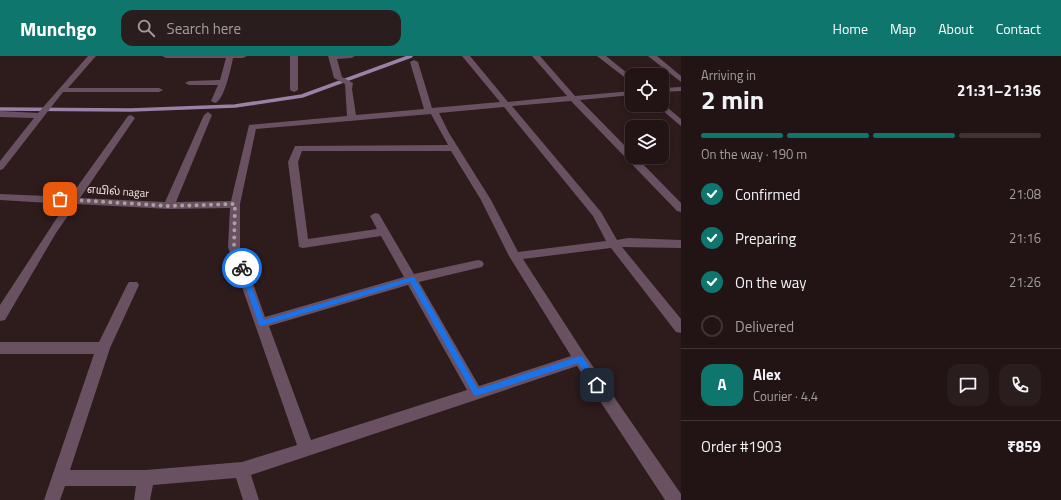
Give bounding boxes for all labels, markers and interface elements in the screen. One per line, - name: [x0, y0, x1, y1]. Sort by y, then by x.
- search box: [121, 10, 401, 46]
- text: Munchgo: [20, 14, 97, 43]
- icon: search: [135, 17, 157, 39]
- text: Search here: [167, 17, 241, 40]
- text: Home: [833, 18, 868, 39]
- text: Map: [890, 18, 916, 39]
- text: About: [938, 18, 974, 39]
- text: Contact: [996, 18, 1041, 39]
- text: Arriving in: [701, 65, 756, 85]
- map controls: [625, 68, 669, 164]
- button: locate: [625, 68, 669, 112]
- text: 21:31–21:36: [957, 79, 1041, 102]
- text: 2 min: [701, 80, 764, 119]
- button: layers: [625, 120, 669, 164]
- text: On the way · 190 m: [701, 144, 807, 164]
- street label: எயில் nagar: [86, 181, 150, 201]
- pin: [43, 182, 77, 216]
- icon: check: [701, 183, 723, 205]
- text: Confirmed: [735, 183, 800, 206]
- text: 21:08: [1009, 184, 1041, 204]
- icon: bag: [49, 188, 71, 210]
- icon: check: [701, 227, 723, 249]
- text: Preparing: [735, 227, 796, 250]
- text: 21:16: [1009, 228, 1041, 248]
- courier: [222, 248, 262, 288]
- icon: bike: [231, 257, 253, 279]
- icon: check: [701, 271, 723, 293]
- text: On the way: [735, 271, 807, 294]
- text: 21:26: [1009, 272, 1041, 292]
- text: Delivered: [735, 315, 794, 338]
- text: Alex: [753, 363, 781, 386]
- button: chat: [947, 364, 989, 406]
- button: phone: [999, 364, 1041, 406]
- pin: [580, 368, 614, 402]
- text: A: [717, 373, 727, 396]
- icon: home: [586, 374, 608, 396]
- text: Courier · 4.4: [753, 386, 818, 406]
- text: Order #1903: [701, 435, 782, 458]
- text: ₹859: [1007, 435, 1041, 458]

